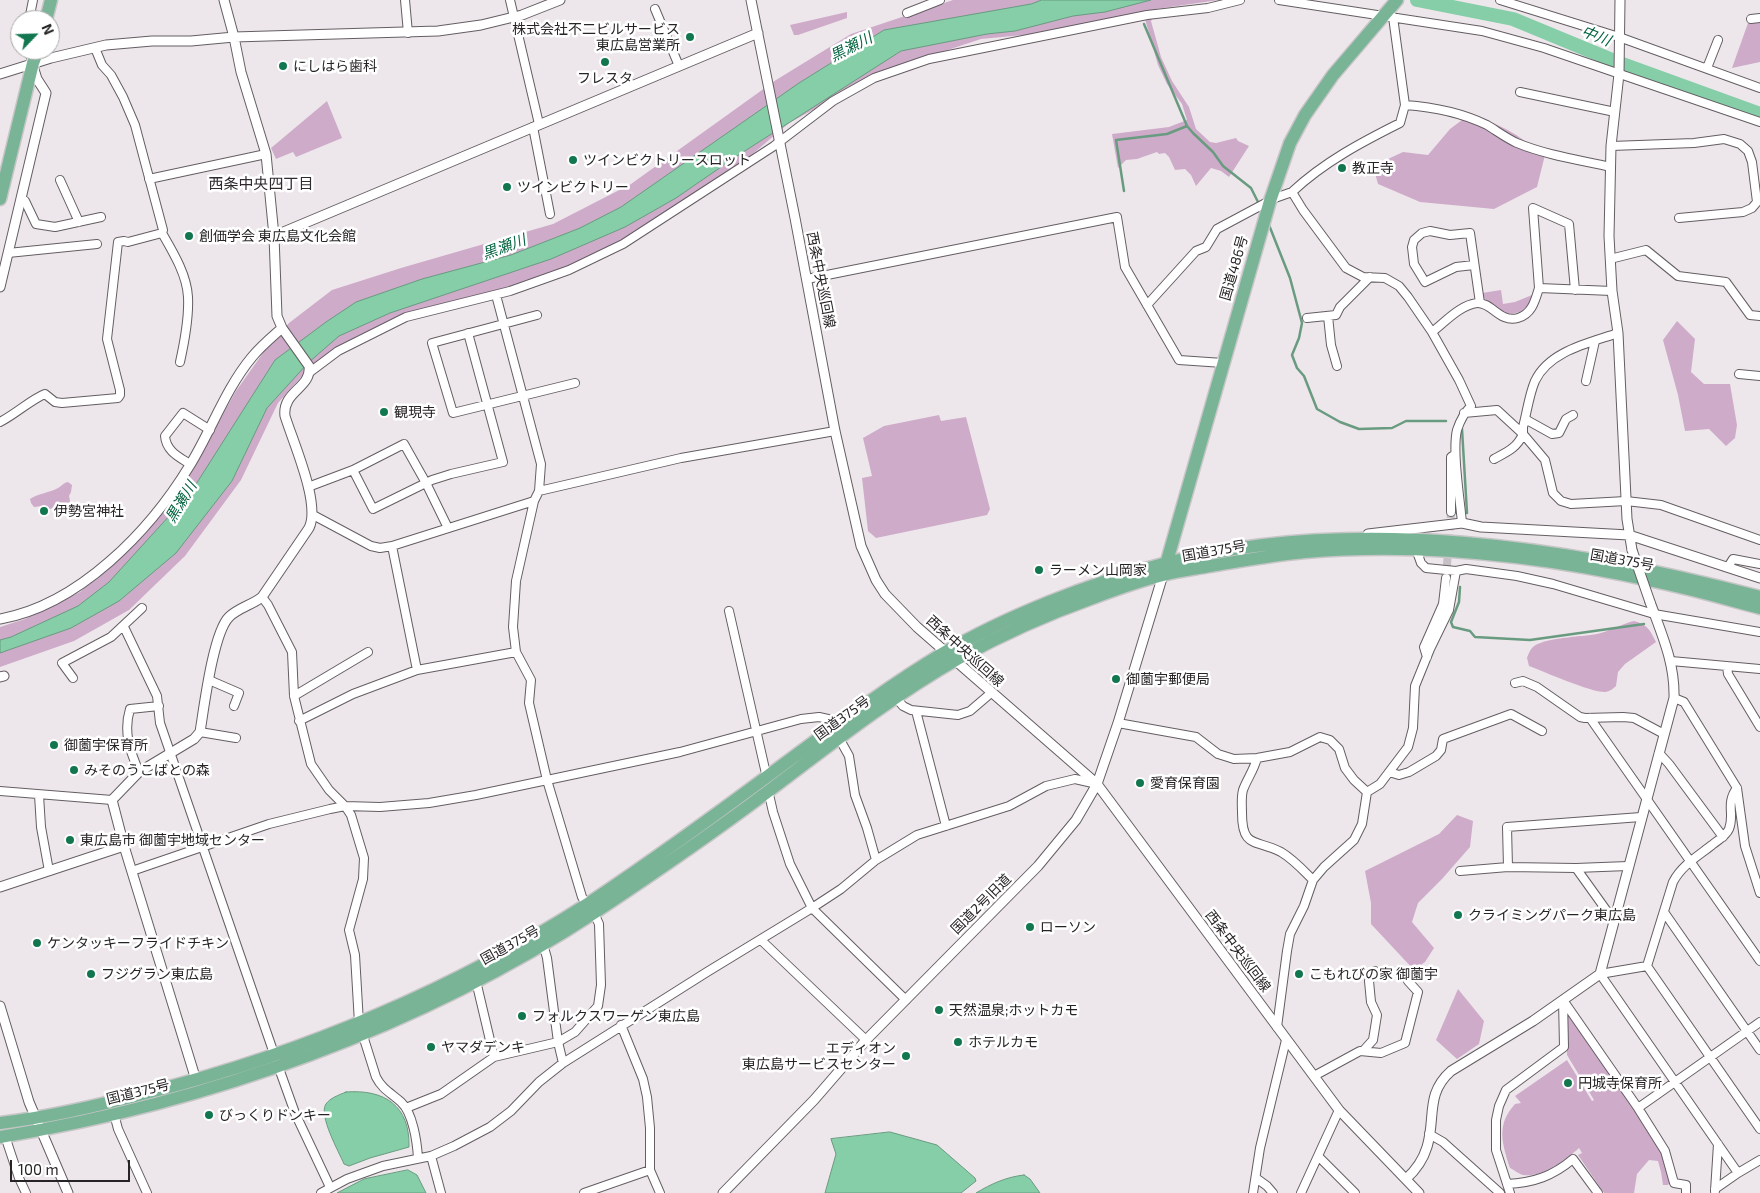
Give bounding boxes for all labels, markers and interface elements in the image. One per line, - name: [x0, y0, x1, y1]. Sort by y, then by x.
- north arrow: [10, 10, 60, 60]
- text: N: [38, 21, 58, 37]
- place label: 株式会社不二ビルサービス 東広島営業所: [512, 21, 680, 54]
- water label: 中川: [1579, 22, 1613, 50]
- water label: 黒瀬川: [827, 29, 875, 65]
- marker: 株式会社不二ビルサービス 東広島営業所: [684, 31, 696, 43]
- marker: フレスタ: [599, 56, 611, 68]
- place label: にしはら歯科: [293, 58, 377, 74]
- marker: にしはら歯科: [277, 60, 289, 72]
- place label: フレスタ: [577, 70, 633, 86]
- place label: ツインビクトリースロット: [583, 152, 751, 168]
- marker: ツインビクトリースロット: [567, 154, 579, 166]
- place label: 教正寺: [1352, 160, 1394, 176]
- marker: 教正寺: [1336, 162, 1348, 174]
- district label: 西条中央四丁目: [209, 175, 313, 193]
- place label: ツインビクトリー: [517, 179, 629, 195]
- marker: ツインビクトリー: [501, 181, 513, 193]
- place label: 創価学会 東広島文化会館: [199, 228, 356, 244]
- marker: 創価学会 東広島文化会館: [183, 230, 195, 242]
- street label: 西条中央巡回線: [803, 230, 839, 330]
- water label: 黒瀬川: [480, 231, 528, 263]
- street label: 国道486号: [1217, 233, 1251, 303]
- place label: 観現寺: [394, 404, 436, 420]
- marker: 観現寺: [378, 406, 390, 418]
- water label: 黒瀬川: [162, 478, 200, 526]
- place label: 伊勢宮神社: [54, 503, 124, 519]
- marker: 伊勢宮神社: [38, 505, 50, 517]
- street label: 国道375号: [1181, 537, 1247, 565]
- street label: 国道375号: [1589, 546, 1655, 574]
- place label: ラーメン山岡家: [1049, 562, 1147, 578]
- marker: ラーメン山岡家: [1033, 564, 1045, 576]
- street label: 西条中央巡回線: [923, 612, 1007, 690]
- place label: 御薗宇郵便局: [1126, 671, 1210, 687]
- marker: 御薗宇郵便局: [1110, 673, 1122, 685]
- street label: 国道375号: [811, 692, 873, 744]
- place label: 御薗宇保育所: [64, 737, 148, 753]
- marker: 御薗宇保育所: [48, 739, 60, 751]
- place label: みそのうこばとの森: [84, 762, 210, 778]
- marker: みそのうこばとの森: [68, 764, 80, 776]
- place label: 愛育保育園: [1150, 775, 1220, 791]
- marker: 愛育保育園: [1134, 777, 1146, 789]
- place label: 東広島市 御薗宇地域センター: [80, 832, 265, 848]
- marker: 東広島市 御薗宇地域センター: [64, 834, 76, 846]
- street label: 国道2号旧道: [948, 871, 1014, 937]
- street label: 西条中央巡回線: [1202, 907, 1274, 995]
- place label: クライミングパーク東広島: [1468, 907, 1636, 923]
- marker: クライミングパーク東広島: [1452, 909, 1464, 921]
- place label: ローソン: [1040, 919, 1096, 935]
- marker: ローソン: [1024, 921, 1036, 933]
- street label: 国道375号: [478, 922, 542, 968]
- place label: ケンタッキーフライドチキン: [47, 935, 229, 951]
- marker: ケンタッキーフライドチキン: [31, 937, 43, 949]
- place label: フジグラン東広島: [101, 966, 213, 982]
- place label: こもれびの家 御薗宇: [1309, 966, 1438, 982]
- marker: フジグラン東広島: [85, 968, 97, 980]
- marker: こもれびの家 御薗宇: [1293, 968, 1305, 980]
- place label: 天然温泉;ホットカモ: [949, 1002, 1078, 1018]
- marker: 天然温泉;ホットカモ: [933, 1004, 945, 1016]
- place label: フォルクスワーゲン東広島: [532, 1008, 700, 1024]
- marker: フォルクスワーゲン東広島: [516, 1010, 528, 1022]
- place label: ホテルカモ: [968, 1034, 1038, 1050]
- marker: ホテルカモ: [952, 1036, 964, 1048]
- place label: ヤマダデンキ: [441, 1039, 525, 1055]
- place label: エディオン 東広島サービスセンター: [742, 1040, 896, 1072]
- marker: ヤマダデンキ: [425, 1041, 437, 1053]
- marker: エディオン 東広島サービスセンター: [900, 1050, 912, 1062]
- place label: 円城寺保育所: [1578, 1075, 1662, 1091]
- street label: 国道375号: [105, 1076, 171, 1108]
- marker: 円城寺保育所: [1562, 1077, 1574, 1089]
- place label: びっくりドンキー: [219, 1107, 331, 1123]
- marker: びっくりドンキー: [203, 1109, 215, 1121]
- scale bar: [12, 1150, 132, 1182]
- text: 100 m: [18, 1160, 59, 1178]

